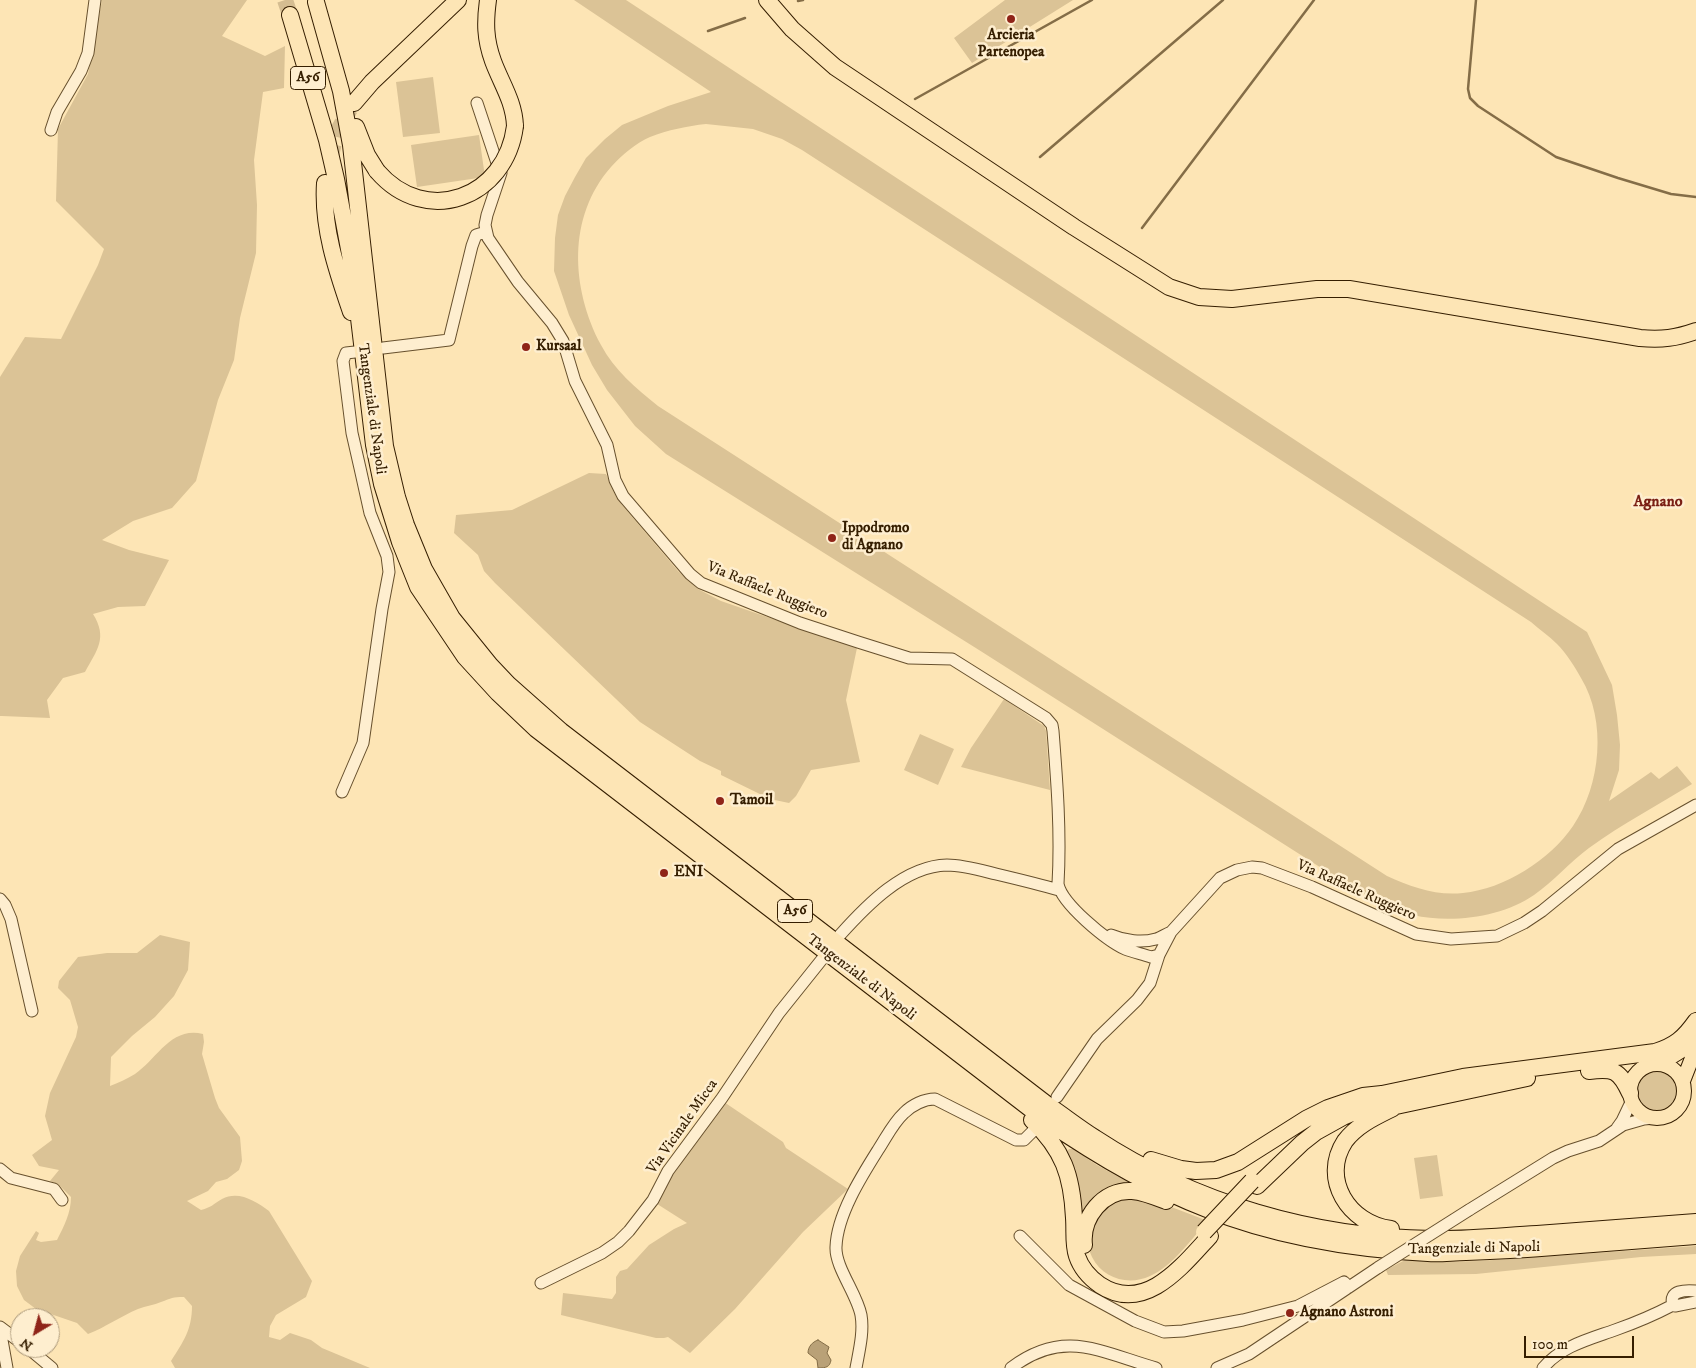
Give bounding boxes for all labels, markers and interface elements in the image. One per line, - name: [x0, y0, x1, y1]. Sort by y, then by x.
- marker: Arcieria Partenopea: [1005, 13, 1017, 25]
- place label: Arcieria Partenopea: [978, 27, 1044, 62]
- road number: A56: [290, 66, 326, 90]
- place label: Kursaal: [536, 338, 581, 356]
- marker: Kursaal: [520, 341, 532, 353]
- street label: Tangenziale di Napoli: [353, 342, 389, 476]
- district label: Agnano: [1633, 493, 1683, 513]
- place label: Ippodromo di Agnano: [842, 520, 909, 555]
- marker: Ippodromo di Agnano: [826, 532, 838, 544]
- street label: Via Raffaele Ruggiero: [704, 559, 830, 623]
- place label: Tamoil: [730, 792, 773, 810]
- marker: Tamoil: [714, 795, 726, 807]
- street label: Via Raffaele Ruggiero: [1294, 857, 1418, 925]
- place label: ENI: [674, 864, 703, 882]
- marker: ENI: [658, 867, 670, 879]
- road number: A56: [778, 899, 812, 922]
- street label: Tangenziale di Napoli: [803, 931, 919, 1025]
- street label: Via Vicinale Micca: [644, 1076, 722, 1178]
- street label: Tangenziale di Napoli: [1408, 1239, 1540, 1259]
- place label: Agnano Astroni: [1300, 1304, 1393, 1322]
- marker: Agnano Astroni: [1284, 1307, 1296, 1319]
- north arrow: [10, 1308, 60, 1358]
- scale bar: [1526, 1326, 1636, 1358]
- text: N: [17, 1334, 37, 1355]
- text: 100 m: [1532, 1335, 1568, 1354]

